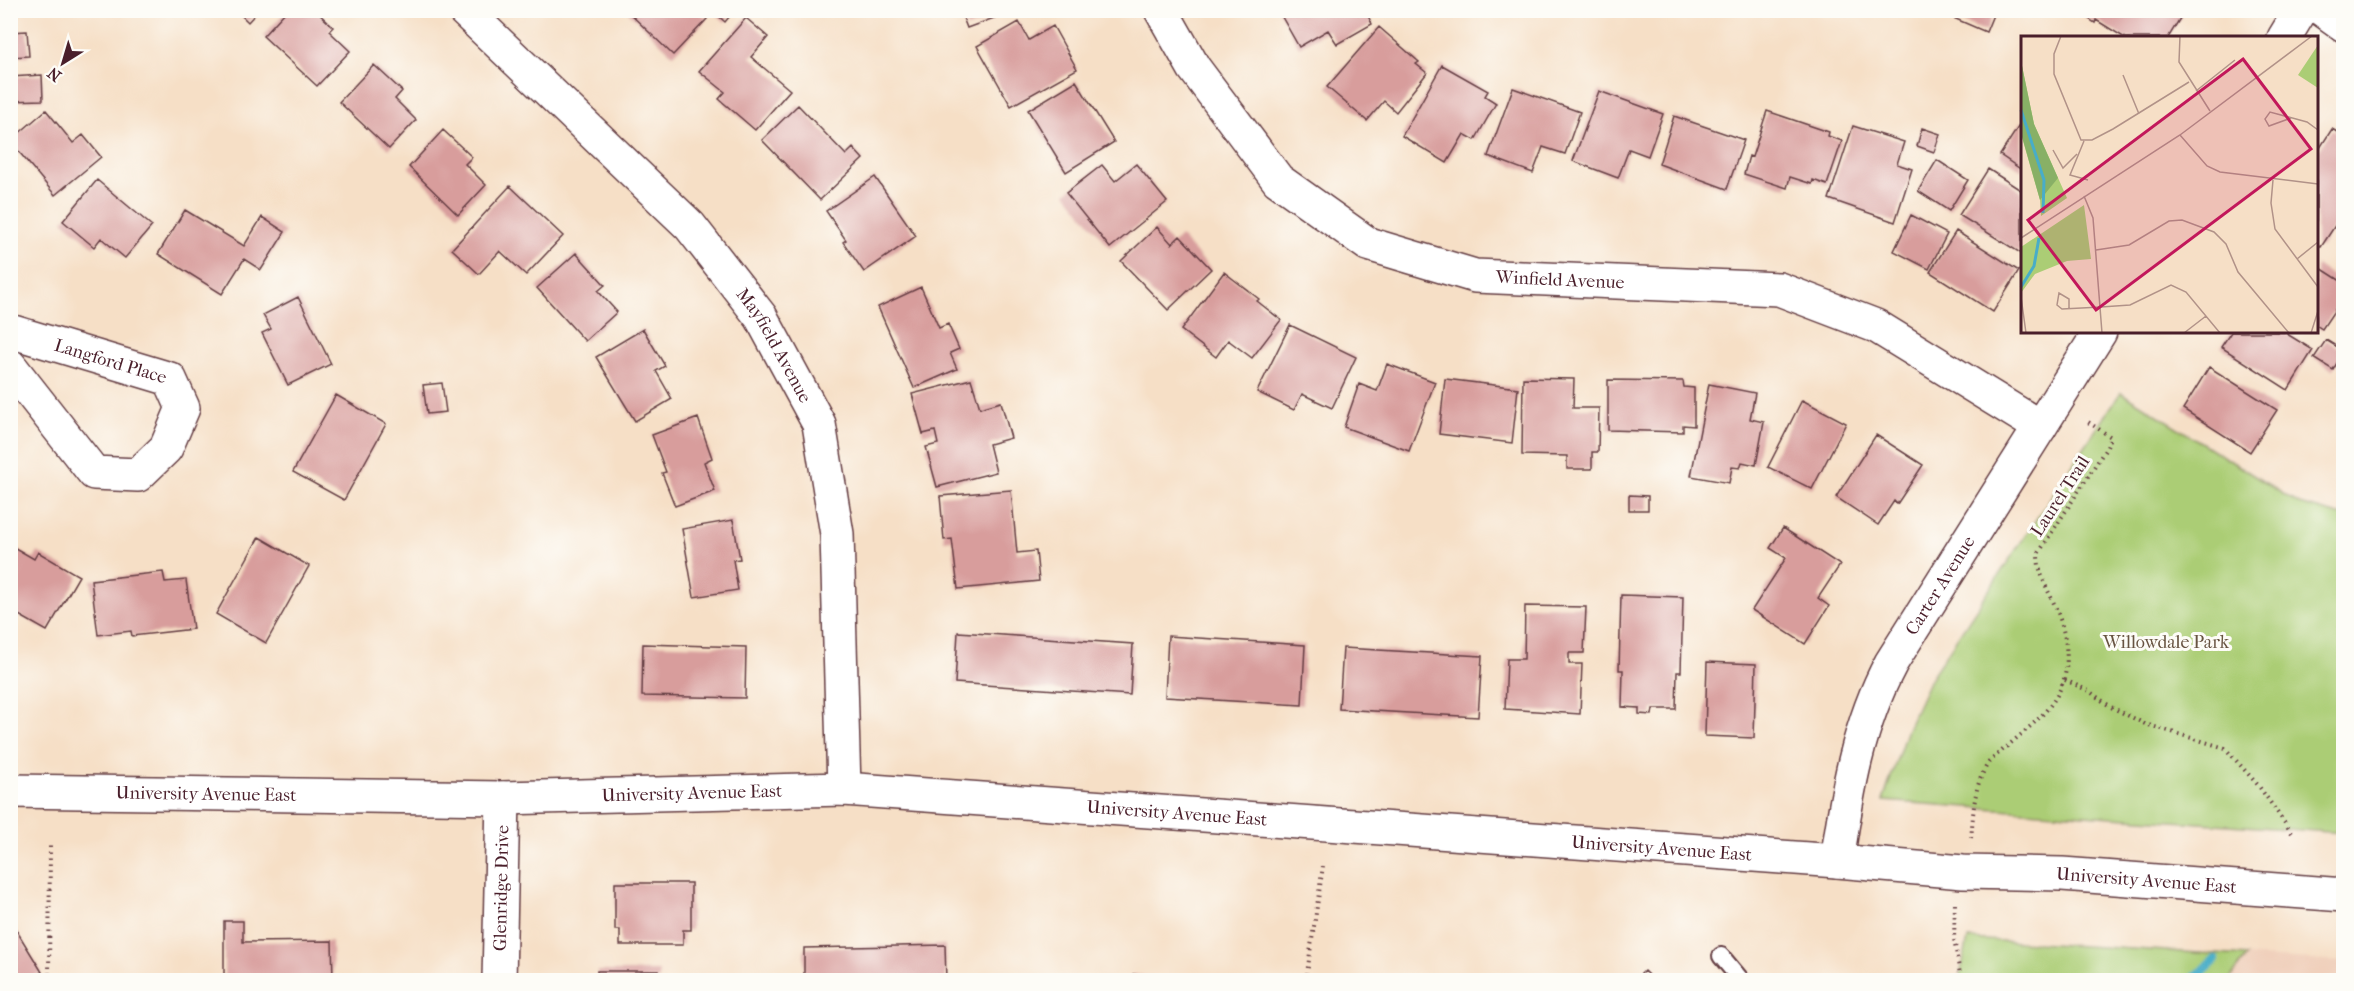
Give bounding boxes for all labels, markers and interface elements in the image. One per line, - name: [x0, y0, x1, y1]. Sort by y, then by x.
- north arrow: [33, 33, 93, 93]
- inset map: [2021, 36, 2318, 333]
- text: N: [43, 63, 65, 86]
- street label: Winfield Avenue: [1494, 267, 1625, 293]
- street label: Mayfield Avenue: [731, 284, 815, 407]
- street label: Langford Place: [52, 335, 169, 388]
- street label: Laurel Trail: [2027, 452, 2094, 540]
- street label: Carter Avenue: [1901, 532, 1980, 639]
- park label: Willowdale Park: [2102, 632, 2230, 653]
- street label: University Avenue East: [601, 781, 783, 806]
- street label: University Avenue East: [115, 782, 297, 806]
- street label: University Avenue East: [1086, 797, 1268, 831]
- street label: Glenridge Drive: [490, 825, 513, 951]
- street label: University Avenue East: [1571, 832, 1753, 866]
- street label: University Avenue East: [2055, 864, 2238, 898]

